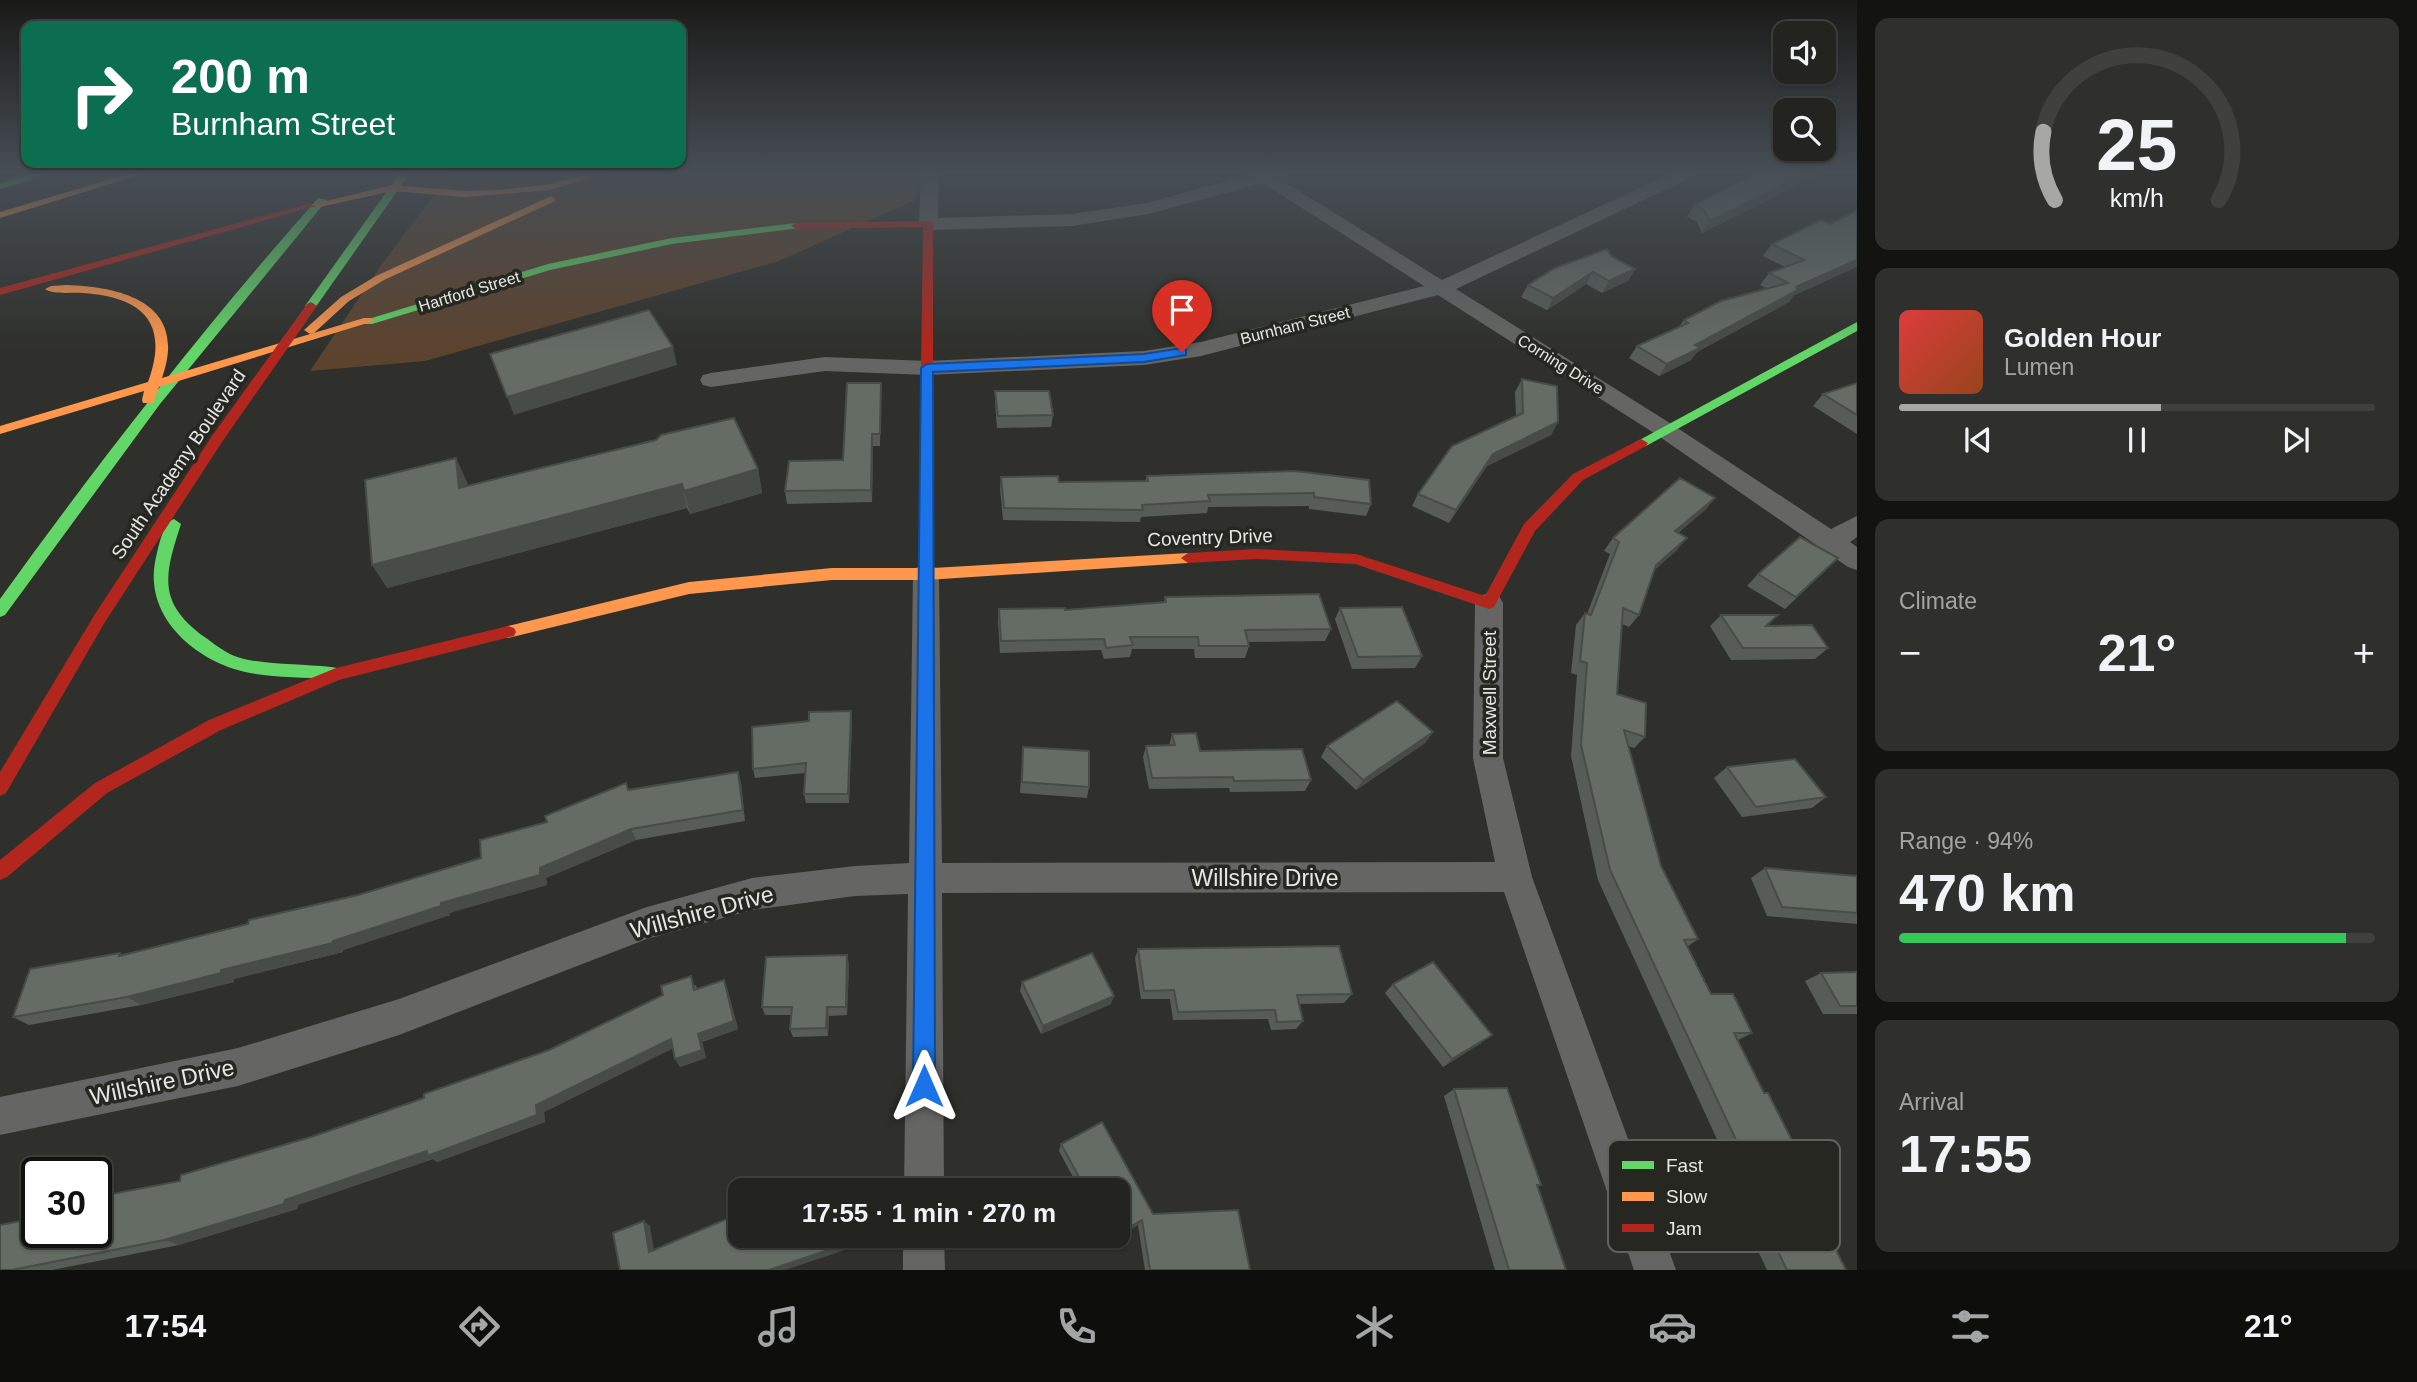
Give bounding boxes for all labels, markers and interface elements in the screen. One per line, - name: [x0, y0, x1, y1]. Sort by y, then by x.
- map controls: [1773, 21, 1836, 161]
- button: sound: [1773, 21, 1836, 84]
- icon: right: [56, 49, 147, 140]
- text: 200 m: [171, 49, 310, 103]
- button: search: [1773, 98, 1836, 161]
- text: 25: [2097, 105, 2177, 186]
- text: Burnham Street: [171, 106, 395, 142]
- text: km/h: [2110, 184, 2164, 212]
- street label: Hartford Street: [416, 268, 522, 315]
- pin: [1152, 280, 1212, 352]
- icon: arrive: [1163, 291, 1201, 329]
- street label: Burnham Street: [1239, 304, 1352, 347]
- text: Golden Hour: [2004, 323, 2161, 353]
- street label: Corning Drive: [1515, 331, 1607, 398]
- text: Lumen: [2004, 354, 2074, 380]
- street label: South Academy Boulevard: [107, 366, 250, 563]
- icon: previous: [1959, 421, 1997, 459]
- icon: pause: [2118, 421, 2156, 459]
- icon: next: [2277, 421, 2315, 459]
- street label: Coventry Drive: [1147, 525, 1273, 550]
- text: Climate: [1899, 588, 1977, 614]
- text: 21°: [2098, 624, 2176, 682]
- street label: Maxwell Street: [1479, 630, 1500, 755]
- text: −: [1899, 632, 1921, 674]
- text: +: [2353, 632, 2375, 674]
- text: Range · 94%: [1899, 828, 2033, 854]
- text: 470 km: [1899, 864, 2075, 922]
- street label: Willshire Drive: [1192, 865, 1338, 891]
- street label: Willshire Drive: [628, 880, 776, 944]
- position arrow: [887, 1049, 961, 1123]
- street label: Willshire Drive: [87, 1054, 237, 1110]
- text: Arrival: [1899, 1089, 1964, 1115]
- text: 17:55: [1899, 1125, 2032, 1183]
- legend: [1608, 1140, 1840, 1252]
- text: Fast: [1666, 1155, 1704, 1176]
- speed limit sign: 30: [21, 1157, 112, 1248]
- text: Slow: [1666, 1186, 1707, 1207]
- text: 17:55 · 1 min · 270 m: [802, 1198, 1056, 1228]
- text: Jam: [1666, 1218, 1702, 1239]
- icon: directions: [455, 1302, 504, 1351]
- icon: music: [754, 1302, 803, 1351]
- icon: phone: [1052, 1302, 1101, 1351]
- icon: climate: [1350, 1302, 1399, 1351]
- icon: car: [1648, 1302, 1697, 1351]
- icon: filters: [1946, 1302, 1995, 1351]
- text: 17:54: [125, 1308, 206, 1344]
- text: 21°: [2244, 1308, 2292, 1344]

